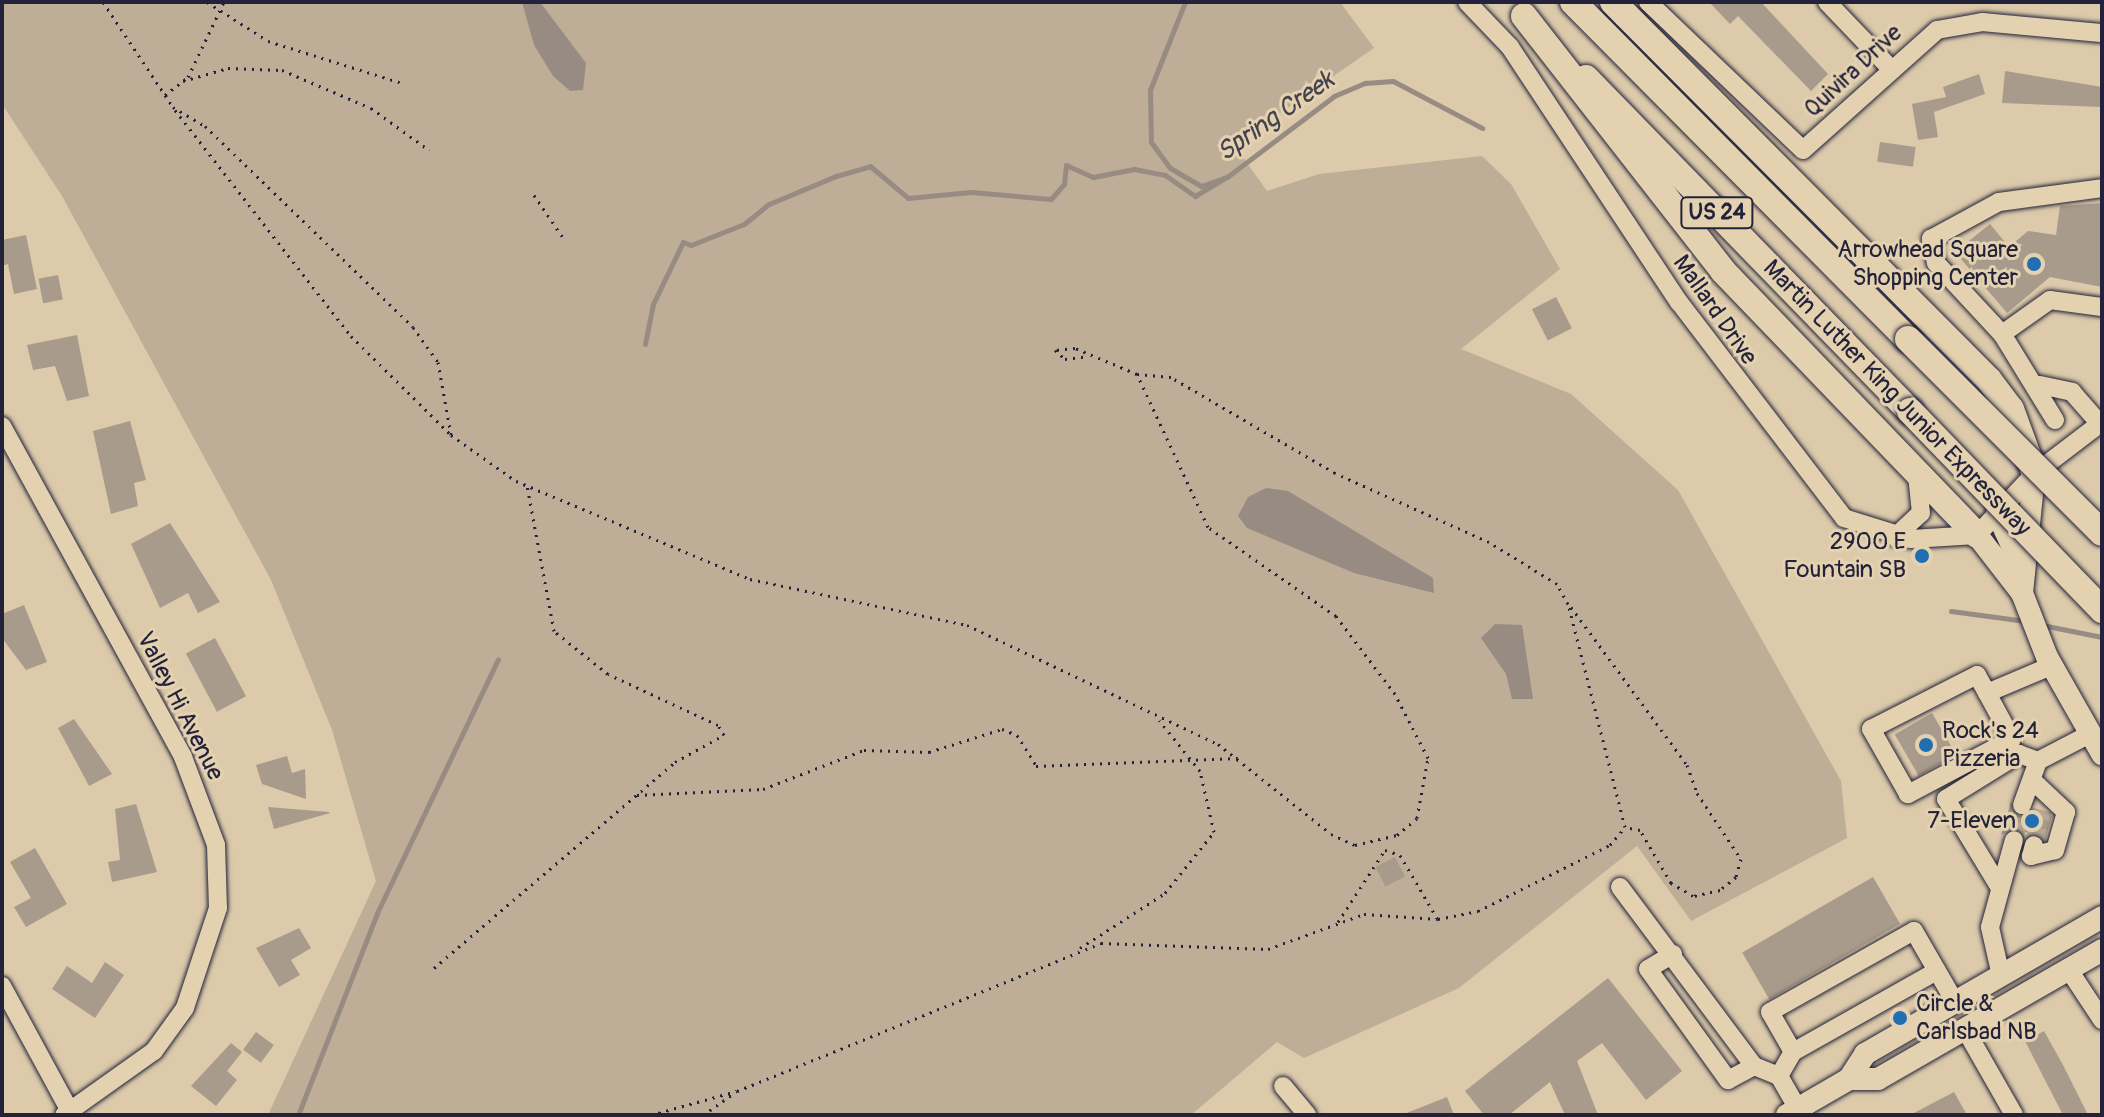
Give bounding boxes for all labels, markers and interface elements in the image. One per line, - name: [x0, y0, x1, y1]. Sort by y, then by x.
- street label: Quivira Drive: [1798, 19, 1908, 123]
- water label: Spring Creek: [1211, 65, 1341, 169]
- road number: US 24: [1679, 195, 1755, 231]
- place label: Arrowhead Square Shopping Center: [1837, 236, 2018, 292]
- street label: Mallard Drive: [1667, 250, 1763, 370]
- street label: Martin Luther King Junior Expressway: [1757, 254, 2037, 542]
- marker: Arrowhead Square Shopping Center: [2025, 255, 2043, 273]
- place label: 2900 E Fountain SB: [1783, 528, 1906, 584]
- marker: 2900 E Fountain SB: [1913, 547, 1931, 565]
- street label: Valley Hi Avenue: [130, 627, 230, 785]
- place label: Rock's 24 Pizzeria: [1942, 717, 2039, 773]
- marker: Rock's 24 Pizzeria: [1917, 736, 1935, 754]
- place label: 7-Eleven: [1927, 807, 2016, 835]
- marker: 7-Eleven: [2023, 812, 2041, 830]
- place label: Circle & Carlsbad NB: [1916, 990, 2037, 1046]
- marker: Circle & Carlsbad NB: [1891, 1009, 1909, 1027]

